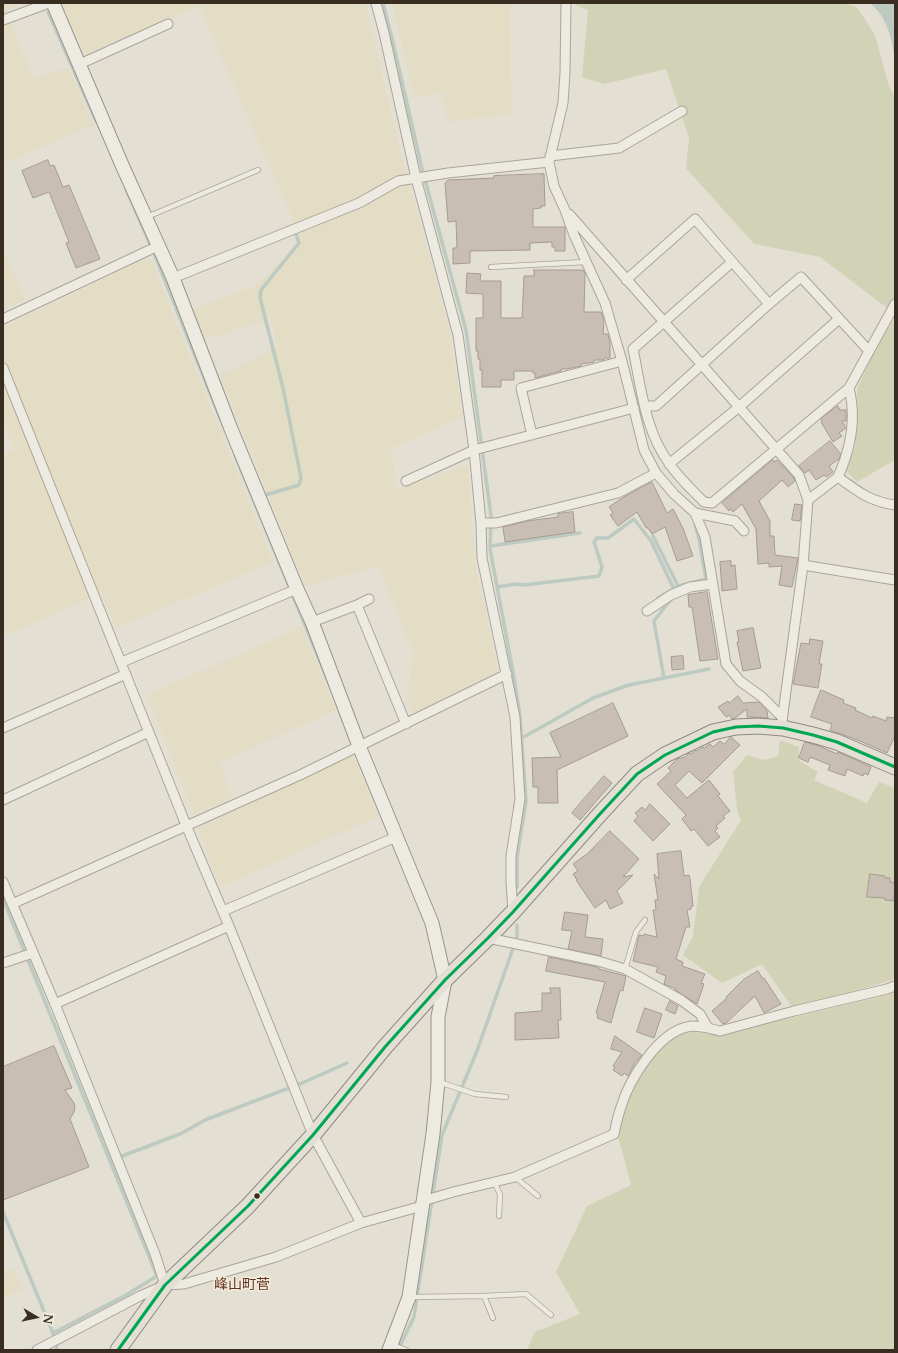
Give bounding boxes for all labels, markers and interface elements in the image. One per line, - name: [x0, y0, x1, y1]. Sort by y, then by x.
- unlabelled marker: [252, 1191, 262, 1201]
- district label: 峰山町菅: [214, 1277, 270, 1293]
- north arrow: [16, 1297, 56, 1337]
- text: N: [40, 1313, 56, 1325]

